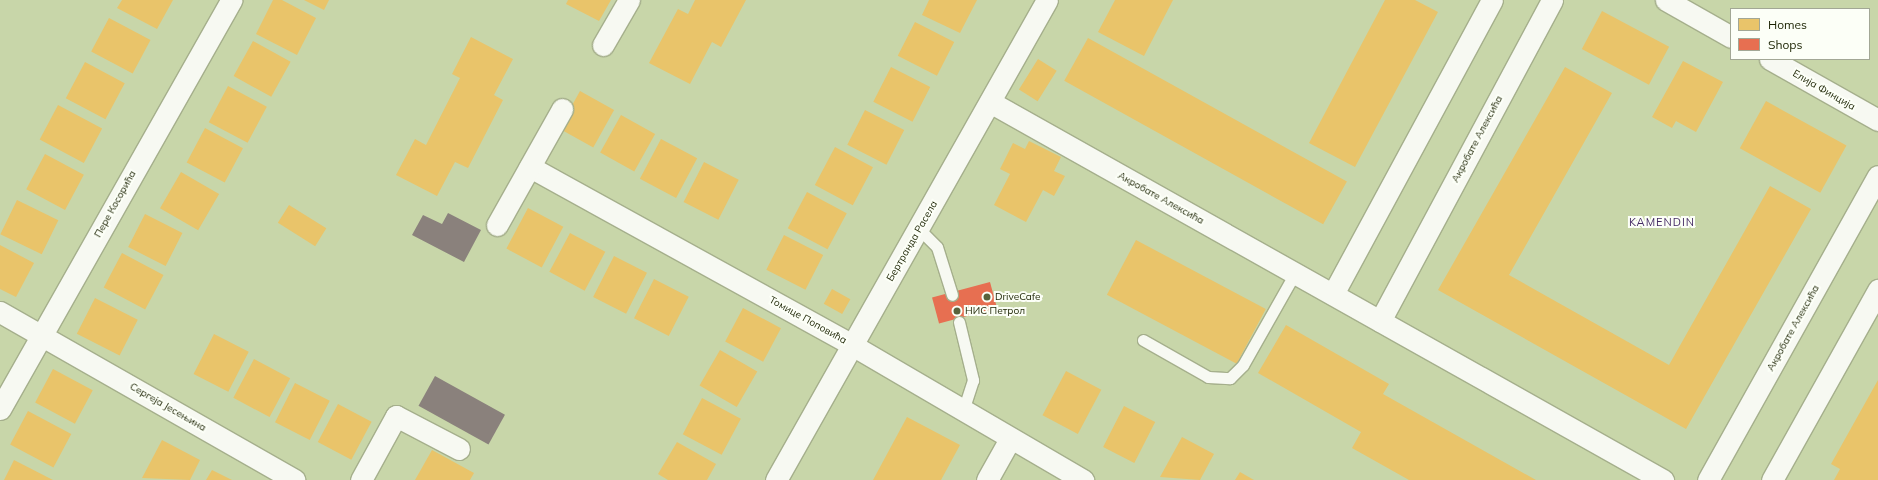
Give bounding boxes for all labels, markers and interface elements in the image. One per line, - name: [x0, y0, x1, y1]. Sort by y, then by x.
- legend: [1730, 8, 1870, 60]
- text: Homes: [1768, 17, 1807, 32]
- text: Shops: [1768, 37, 1803, 52]
- street label: Елија Финција: [1791, 67, 1857, 113]
- street label: Акробате Алексића: [1449, 94, 1505, 184]
- street label: Пере Косорића: [92, 168, 138, 240]
- street label: Акробате Алексића: [1116, 169, 1206, 227]
- street label: Бертранда Расела: [884, 199, 940, 283]
- district label: KAMENDIN: [1629, 215, 1695, 229]
- street label: Акробате Алексића: [1764, 283, 1822, 373]
- place label: DriveCafe: [995, 291, 1041, 303]
- marker: DriveCafe: [982, 292, 992, 302]
- street label: Томице Поповића: [767, 294, 849, 346]
- place label: НИС Петрол: [965, 305, 1025, 317]
- marker: НИС Петрол: [952, 306, 962, 316]
- street label: Сергеја Јесењина: [128, 380, 208, 434]

